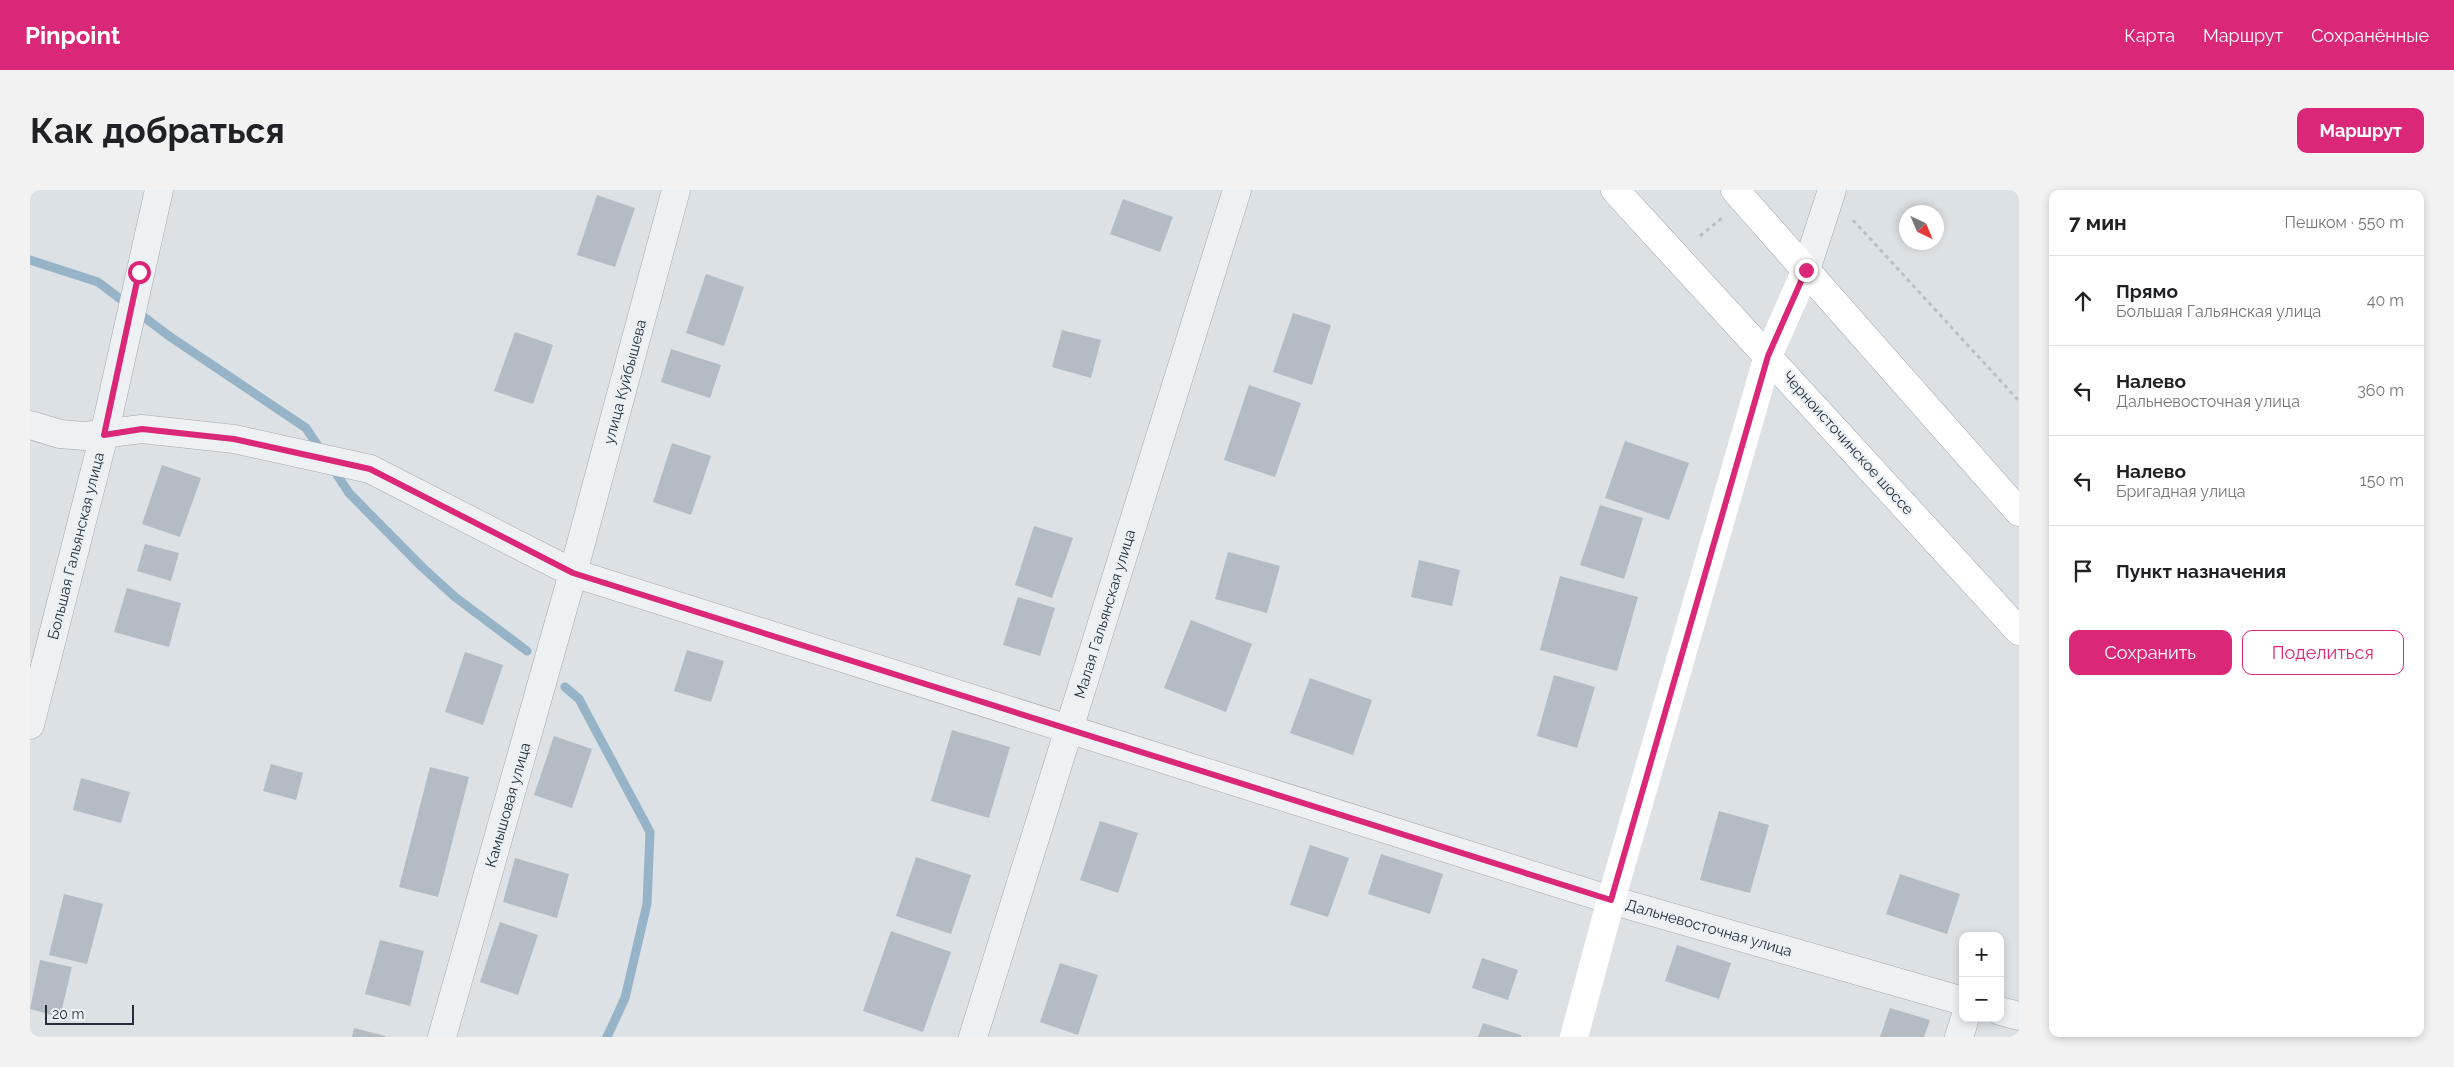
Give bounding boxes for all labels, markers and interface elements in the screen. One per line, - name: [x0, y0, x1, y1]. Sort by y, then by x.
- text: Pinpoint: [25, 21, 120, 50]
- text: Карта: [2124, 25, 2175, 46]
- text: Маршрут: [2203, 25, 2283, 46]
- text: Сохранённые: [2311, 25, 2429, 46]
- button: Маршрут: [2297, 108, 2424, 153]
- text: Как добраться: [30, 110, 285, 151]
- north arrow: [1899, 205, 1944, 250]
- text: 7 мин: [2069, 210, 2127, 235]
- text: Пешком · 550 m: [2285, 213, 2404, 232]
- route end: [1795, 259, 1818, 282]
- route start: [128, 261, 151, 284]
- text: Прямо: [2116, 280, 2178, 302]
- icon: ahead: [2069, 287, 2097, 315]
- text: 40 m: [2367, 291, 2404, 310]
- text: Большая Гальянская улица: [2116, 302, 2321, 321]
- street label: улица Куйбышева: [600, 318, 650, 446]
- street label: Черноисточинское шоссе: [1779, 367, 1917, 519]
- text: Налево: [2116, 370, 2186, 392]
- icon: left: [2069, 377, 2097, 405]
- text: 360 m: [2357, 381, 2404, 400]
- text: Дальневосточная улица: [2116, 392, 2300, 411]
- street label: Большая Гальянская улица: [44, 450, 108, 642]
- text: Налево: [2116, 460, 2186, 482]
- icon: left: [2069, 467, 2097, 495]
- text: 150 m: [2360, 471, 2404, 490]
- text: Бригадная улица: [2116, 482, 2246, 501]
- street label: Малая Гальянская улица: [1071, 527, 1139, 701]
- icon: arrive: [2069, 557, 2097, 585]
- text: Пункт назначения: [2116, 560, 2286, 582]
- button: Сохранить: [2069, 630, 2232, 675]
- button: Поделиться: [2242, 630, 2404, 675]
- street label: Камышовая улица: [482, 740, 534, 870]
- street label: Дальневосточная улица: [1624, 896, 1794, 960]
- map controls: [1959, 932, 2004, 1022]
- button: +: [1959, 932, 2004, 977]
- button: −: [1959, 977, 2004, 1022]
- scale bar: [45, 1002, 134, 1025]
- text: 20 m: [52, 1006, 84, 1022]

